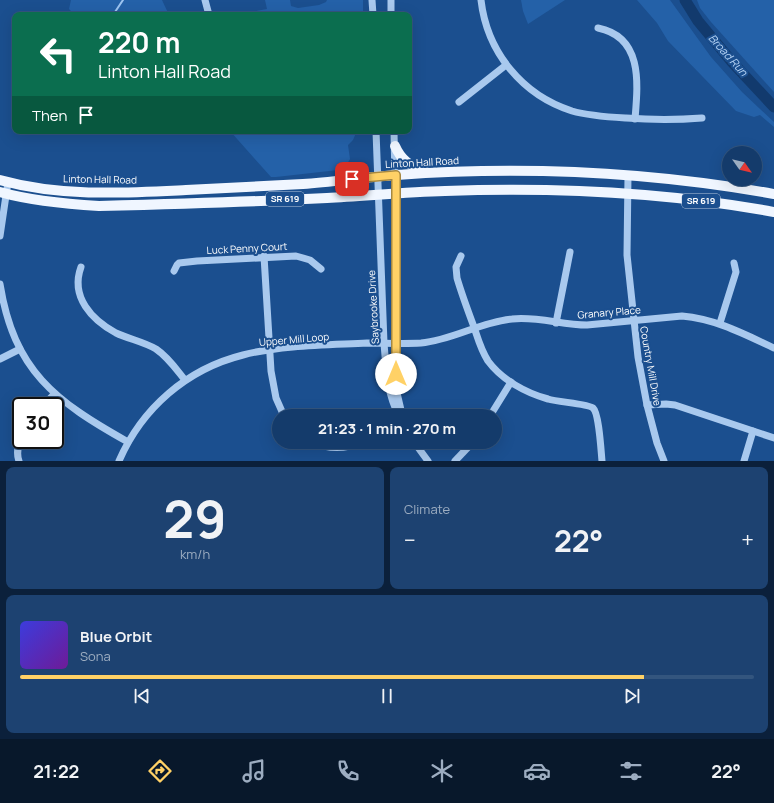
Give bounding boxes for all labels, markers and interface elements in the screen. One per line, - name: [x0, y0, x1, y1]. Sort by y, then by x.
- text: 220 m: [98, 23, 181, 61]
- icon: left: [32, 28, 84, 80]
- water label: Broad Run: [705, 30, 752, 79]
- text: Linton Hall Road: [98, 59, 231, 83]
- icon: arrive: [75, 104, 97, 126]
- text: Then: [32, 105, 67, 126]
- north arrow: [722, 146, 762, 186]
- map controls: [722, 146, 762, 186]
- street label: Linton Hall Road: [385, 153, 459, 171]
- pin: [335, 162, 369, 196]
- icon: arrive: [341, 168, 363, 190]
- street label: Linton Hall Road: [63, 171, 137, 187]
- road number: SR 619: [266, 192, 304, 206]
- road number: SR 619: [682, 194, 720, 208]
- street label: Luck Penny Court: [206, 239, 288, 257]
- street label: Saybrooke Drive: [364, 270, 382, 344]
- street label: Granary Place: [577, 302, 641, 322]
- street label: Country Mill Drive: [637, 325, 665, 407]
- street label: Upper Mill Loop: [258, 329, 330, 349]
- position arrow: [375, 353, 417, 395]
- speed limit sign: 30: [12, 397, 64, 449]
- text: 21:23 · 1 min · 270 m: [318, 418, 456, 439]
- text: 29: [163, 483, 227, 554]
- text: Climate: [404, 500, 450, 518]
- text: 22°: [554, 520, 603, 561]
- text: −: [404, 525, 416, 555]
- text: +: [741, 525, 754, 555]
- text: km/h: [180, 545, 210, 563]
- text: Blue Orbit: [80, 626, 152, 647]
- text: Sona: [80, 647, 111, 665]
- icon: previous: [131, 685, 153, 707]
- icon: pause: [376, 685, 398, 707]
- icon: next: [621, 685, 643, 707]
- icon: directions: [146, 757, 174, 785]
- icon: music: [240, 757, 268, 785]
- icon: phone: [334, 757, 362, 785]
- icon: climate: [428, 757, 456, 785]
- icon: car: [523, 757, 551, 785]
- icon: filters: [617, 757, 645, 785]
- text: 21:22: [33, 759, 79, 783]
- text: 22°: [711, 759, 741, 783]

